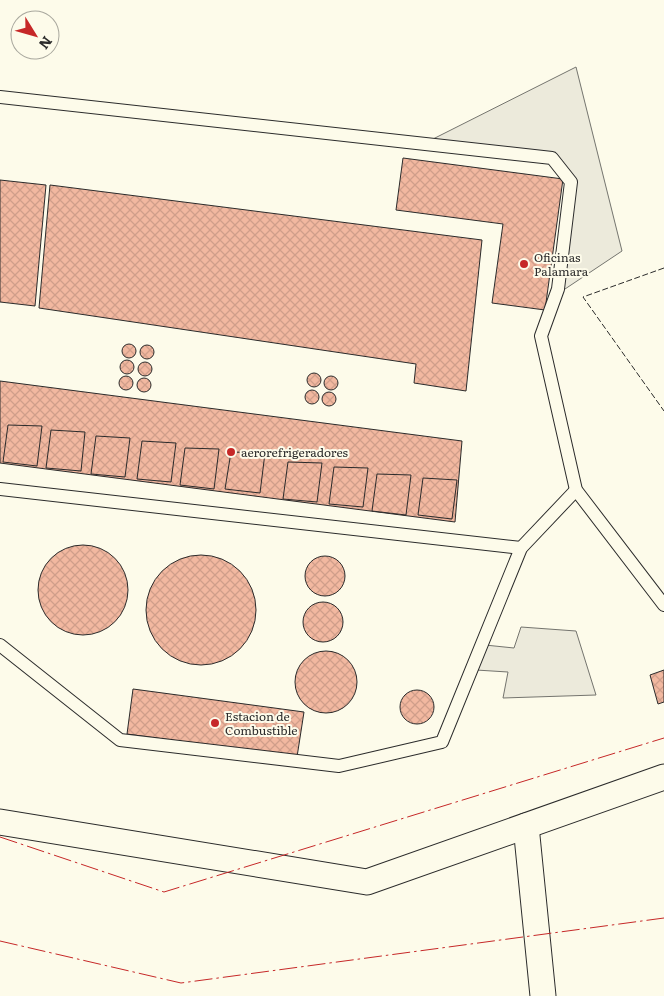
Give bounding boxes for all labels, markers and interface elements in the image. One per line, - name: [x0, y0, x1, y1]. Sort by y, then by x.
- north arrow: [10, 10, 60, 60]
- text: N: [35, 33, 58, 54]
- place label: Oficinas Palamara: [534, 248, 589, 280]
- marker: Oficinas Palamara: [518, 258, 530, 270]
- place label: aerorefrigeradores: [241, 443, 348, 461]
- marker: aerorefrigeradores: [225, 446, 237, 458]
- place label: Estacion de Combustible: [225, 707, 298, 739]
- marker: Estacion de Combustible: [209, 717, 221, 729]

